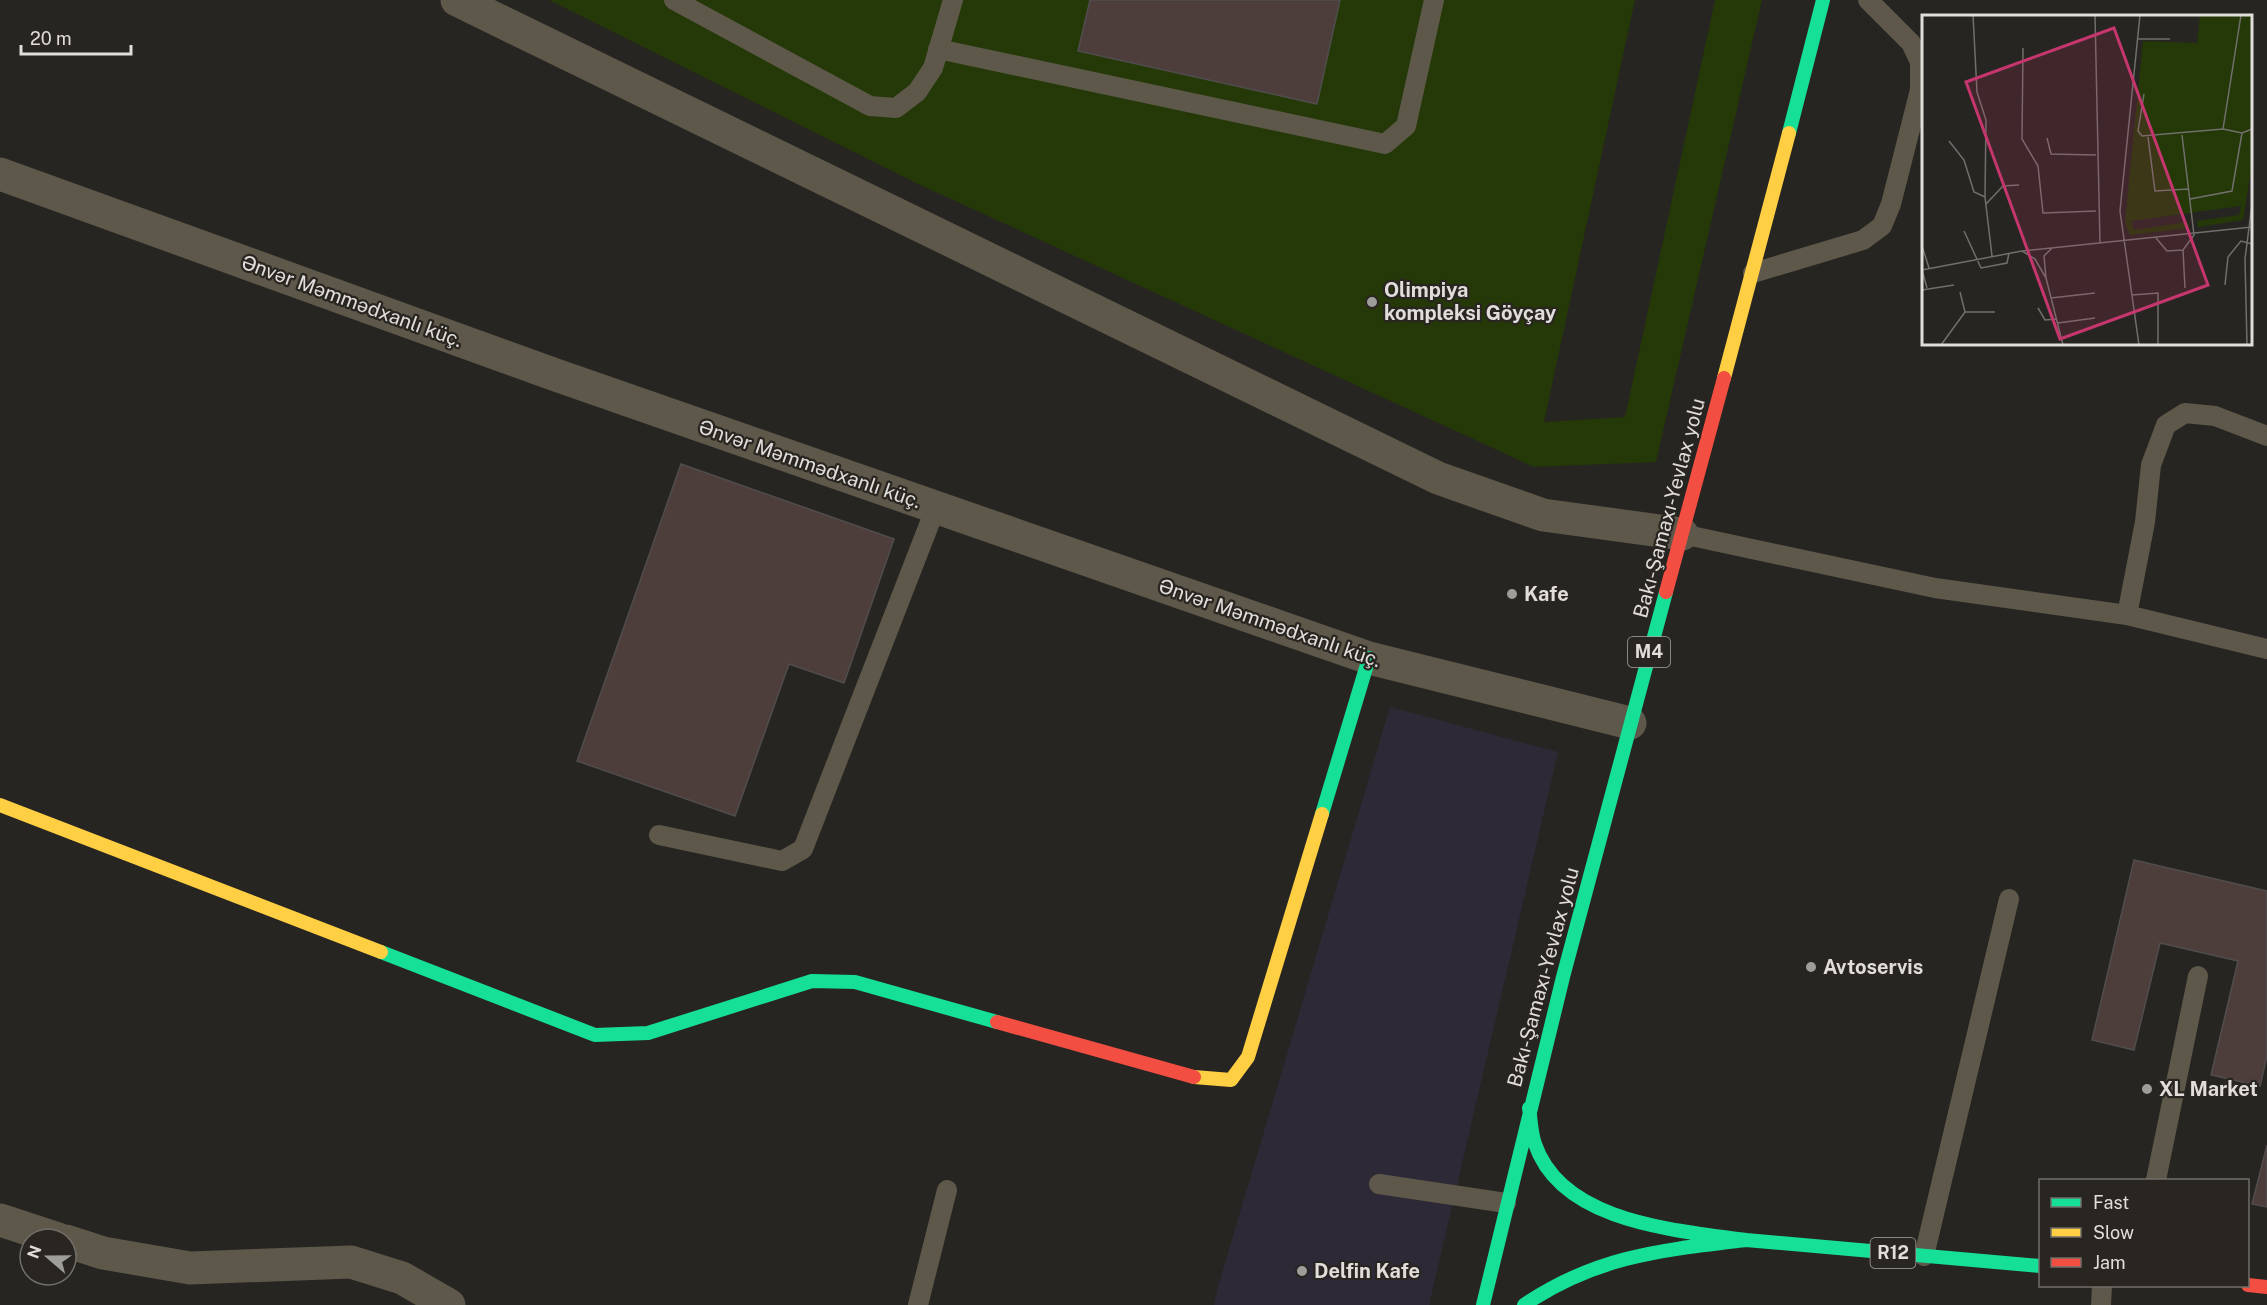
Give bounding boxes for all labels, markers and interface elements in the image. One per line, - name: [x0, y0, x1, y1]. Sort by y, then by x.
- inset map: [1922, 15, 2252, 345]
- scale bar: [21, 18, 130, 56]
- text: 20 m: [30, 28, 72, 49]
- street label: Ənvər Məmmədxanlı küç.: [238, 250, 466, 352]
- place label: Olimpiya kompleksi Göyçay: [1384, 278, 1556, 325]
- marker: Olimpiya kompleksi Göyçay: [1365, 295, 1379, 309]
- street label: Bakı-Şamaxı-Yevlax yolu: [1628, 396, 1710, 620]
- street label: Ənvər Məmmədxanlı küç.: [696, 415, 924, 513]
- street label: Ənvər Məmmədxanlı küç.: [1156, 574, 1384, 672]
- place label: Kafe: [1524, 582, 1569, 606]
- marker: Kafe: [1505, 587, 1519, 601]
- road number: M4: [1628, 637, 1670, 667]
- street label: Bakı-Şamaxı-Yevlax yolu: [1502, 865, 1584, 1089]
- place label: Avtoservis: [1823, 955, 1923, 979]
- marker: Avtoservis: [1804, 960, 1818, 974]
- place label: XL Market: [2159, 1077, 2258, 1101]
- marker: XL Market: [2140, 1082, 2154, 1096]
- legend: [2039, 1179, 2249, 1287]
- text: Fast: [2093, 1192, 2129, 1213]
- text: Slow: [2093, 1222, 2134, 1243]
- north arrow: [18, 1227, 78, 1287]
- road number: R12: [1870, 1238, 1916, 1268]
- text: N: [23, 1243, 45, 1261]
- text: Jam: [2093, 1252, 2126, 1273]
- place label: Delfin Kafe: [1314, 1259, 1420, 1283]
- marker: Delfin Kafe: [1295, 1264, 1309, 1278]

